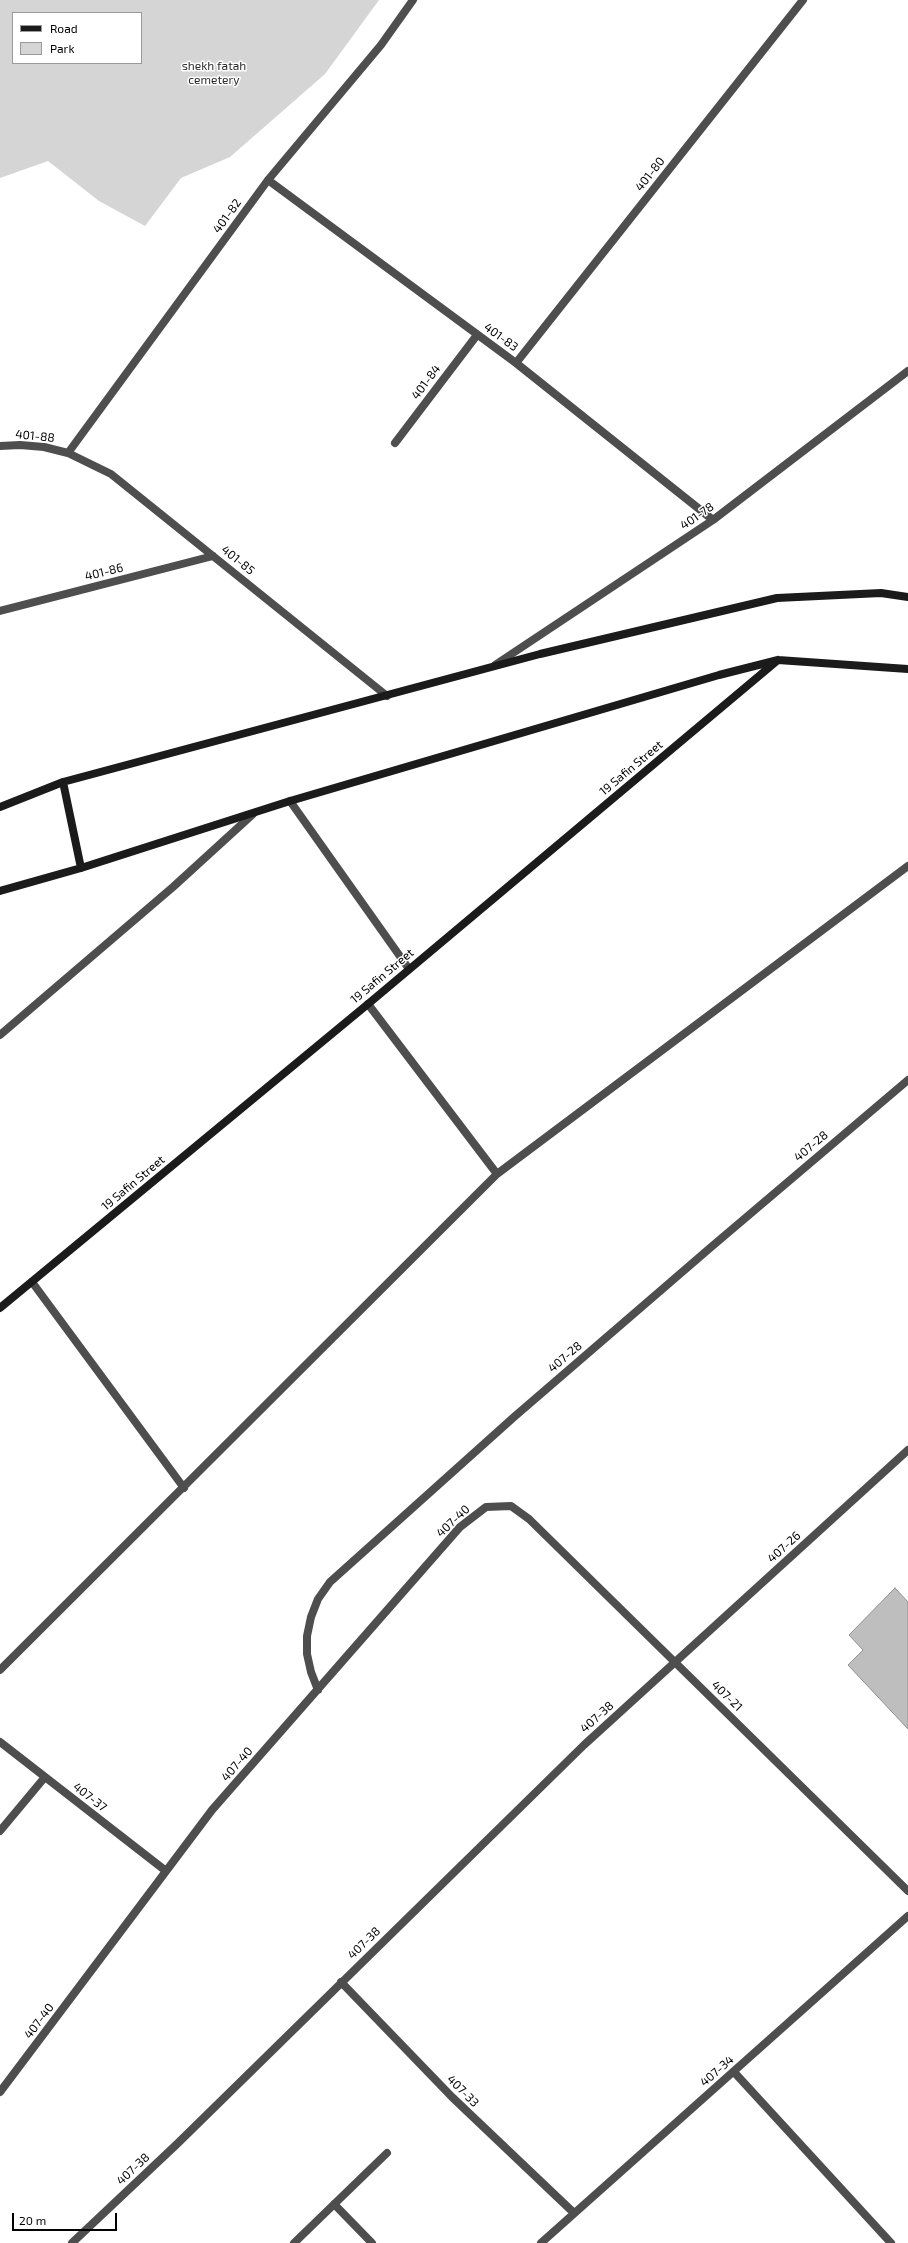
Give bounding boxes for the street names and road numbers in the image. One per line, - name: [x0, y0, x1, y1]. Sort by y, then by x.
- street label: 401-80: [632, 154, 668, 194]
- street label: 401-82: [210, 196, 244, 236]
- street label: 401-83: [481, 320, 521, 354]
- street label: 401-84: [408, 362, 444, 402]
- street label: 401-88: [15, 427, 55, 445]
- street label: 401-78: [677, 499, 717, 533]
- street label: 401-85: [219, 542, 257, 578]
- street label: 401-86: [83, 560, 125, 584]
- street label: 19 Safin Street: [597, 737, 665, 799]
- street label: 19 Safin Street: [348, 945, 416, 1007]
- street label: 407-28: [791, 1128, 831, 1164]
- street label: 19 Safin Street: [99, 1152, 167, 1214]
- street label: 407-28: [545, 1338, 585, 1376]
- street label: 407-40: [433, 1502, 473, 1540]
- street label: 407-26: [765, 1528, 803, 1566]
- street label: 407-21: [709, 1678, 745, 1714]
- street label: 407-38: [577, 1698, 617, 1736]
- street label: 407-40: [218, 1744, 256, 1784]
- street label: 407-37: [70, 1779, 110, 1815]
- street label: 407-38: [345, 1924, 383, 1962]
- street label: 407-40: [21, 2000, 57, 2042]
- street label: 407-34: [697, 2052, 737, 2090]
- street label: 407-33: [444, 2072, 482, 2110]
- street label: 407-38: [114, 2150, 152, 2188]

